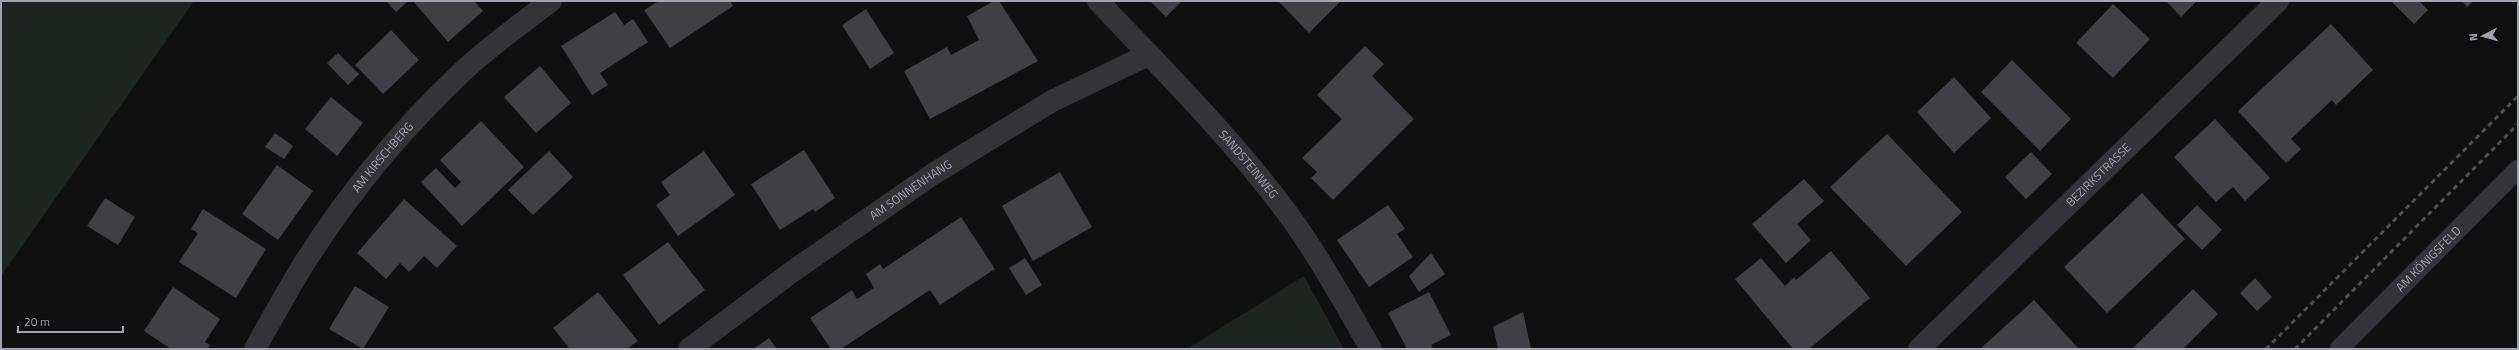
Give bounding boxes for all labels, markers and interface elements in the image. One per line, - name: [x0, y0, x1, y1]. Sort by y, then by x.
- north arrow: [2463, 16, 2503, 56]
- text: N: [2465, 32, 2481, 42]
- street label: AM KIRSCHBERG: [347, 117, 418, 196]
- street label: SANDSTEINWEG: [1214, 125, 1283, 203]
- street label: BEZIRKSTRASSE: [2061, 138, 2135, 211]
- street label: AM SONNENHANG: [865, 155, 955, 224]
- street label: AM KÖNIGSFELD: [2391, 221, 2465, 296]
- scale bar: [18, 308, 123, 334]
- text: 20 m: [24, 312, 50, 331]

